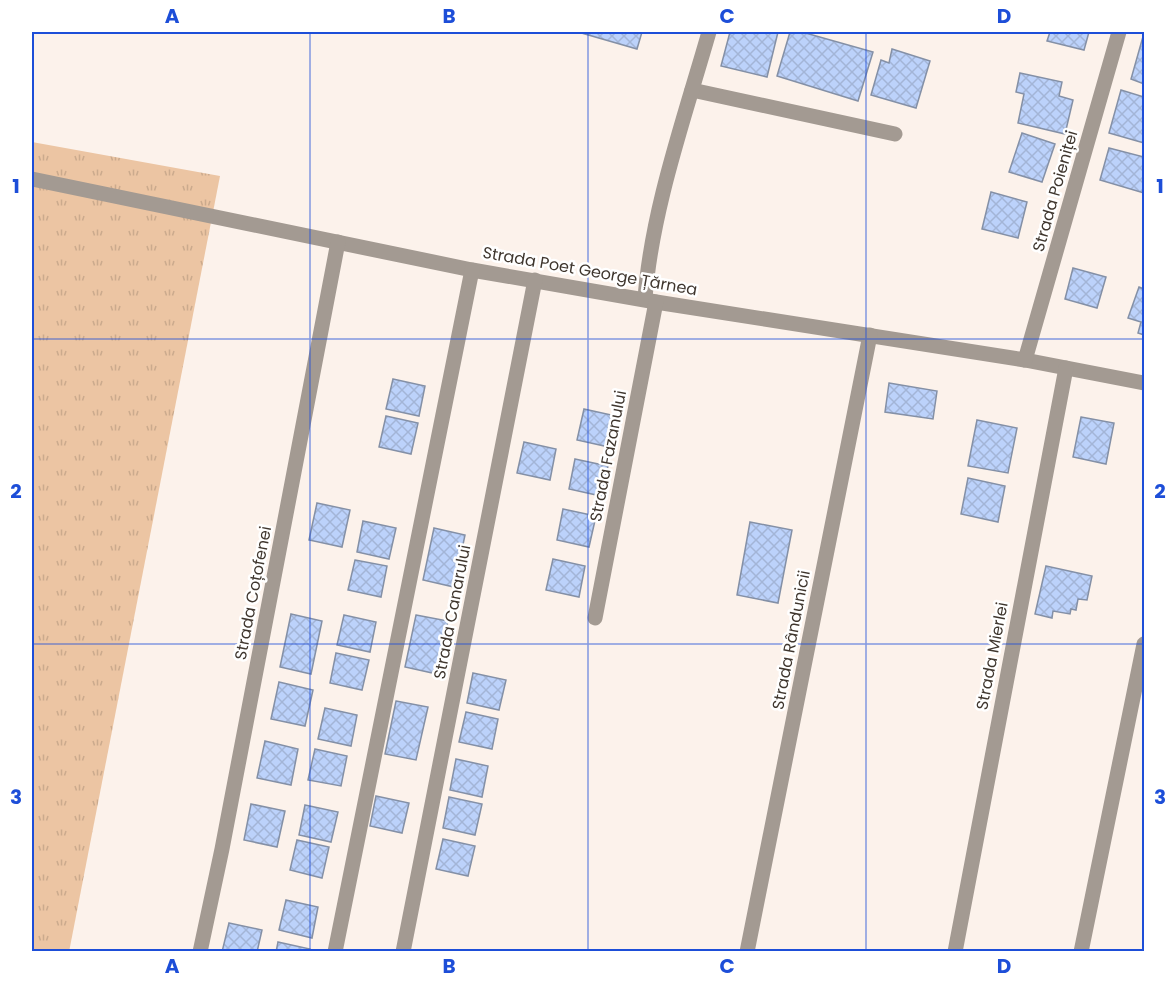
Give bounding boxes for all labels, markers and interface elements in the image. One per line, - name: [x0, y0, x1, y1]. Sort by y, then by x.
- text: A: [165, 2, 180, 30]
- text: B: [442, 2, 456, 30]
- text: C: [719, 2, 735, 30]
- text: D: [997, 2, 1011, 30]
- street label: Strada Poieniței: [1027, 128, 1083, 254]
- text: 1: [12, 172, 20, 200]
- text: 1: [1156, 172, 1164, 200]
- street label: Strada Poet George Țărnea: [481, 241, 699, 301]
- street label: Strada Fazanului: [584, 388, 632, 524]
- text: 2: [10, 477, 22, 505]
- text: 2: [1154, 477, 1166, 505]
- street label: Strada Coțofenei: [229, 524, 277, 662]
- street label: Strada Canarului: [428, 543, 476, 681]
- street label: Strada Rândunicii: [766, 568, 816, 712]
- street label: Strada Mierlei: [970, 600, 1014, 712]
- text: 3: [10, 783, 22, 811]
- text: 3: [1154, 783, 1166, 811]
- text: A: [165, 952, 180, 980]
- text: B: [442, 952, 456, 980]
- text: C: [719, 952, 735, 980]
- text: D: [997, 952, 1011, 980]

